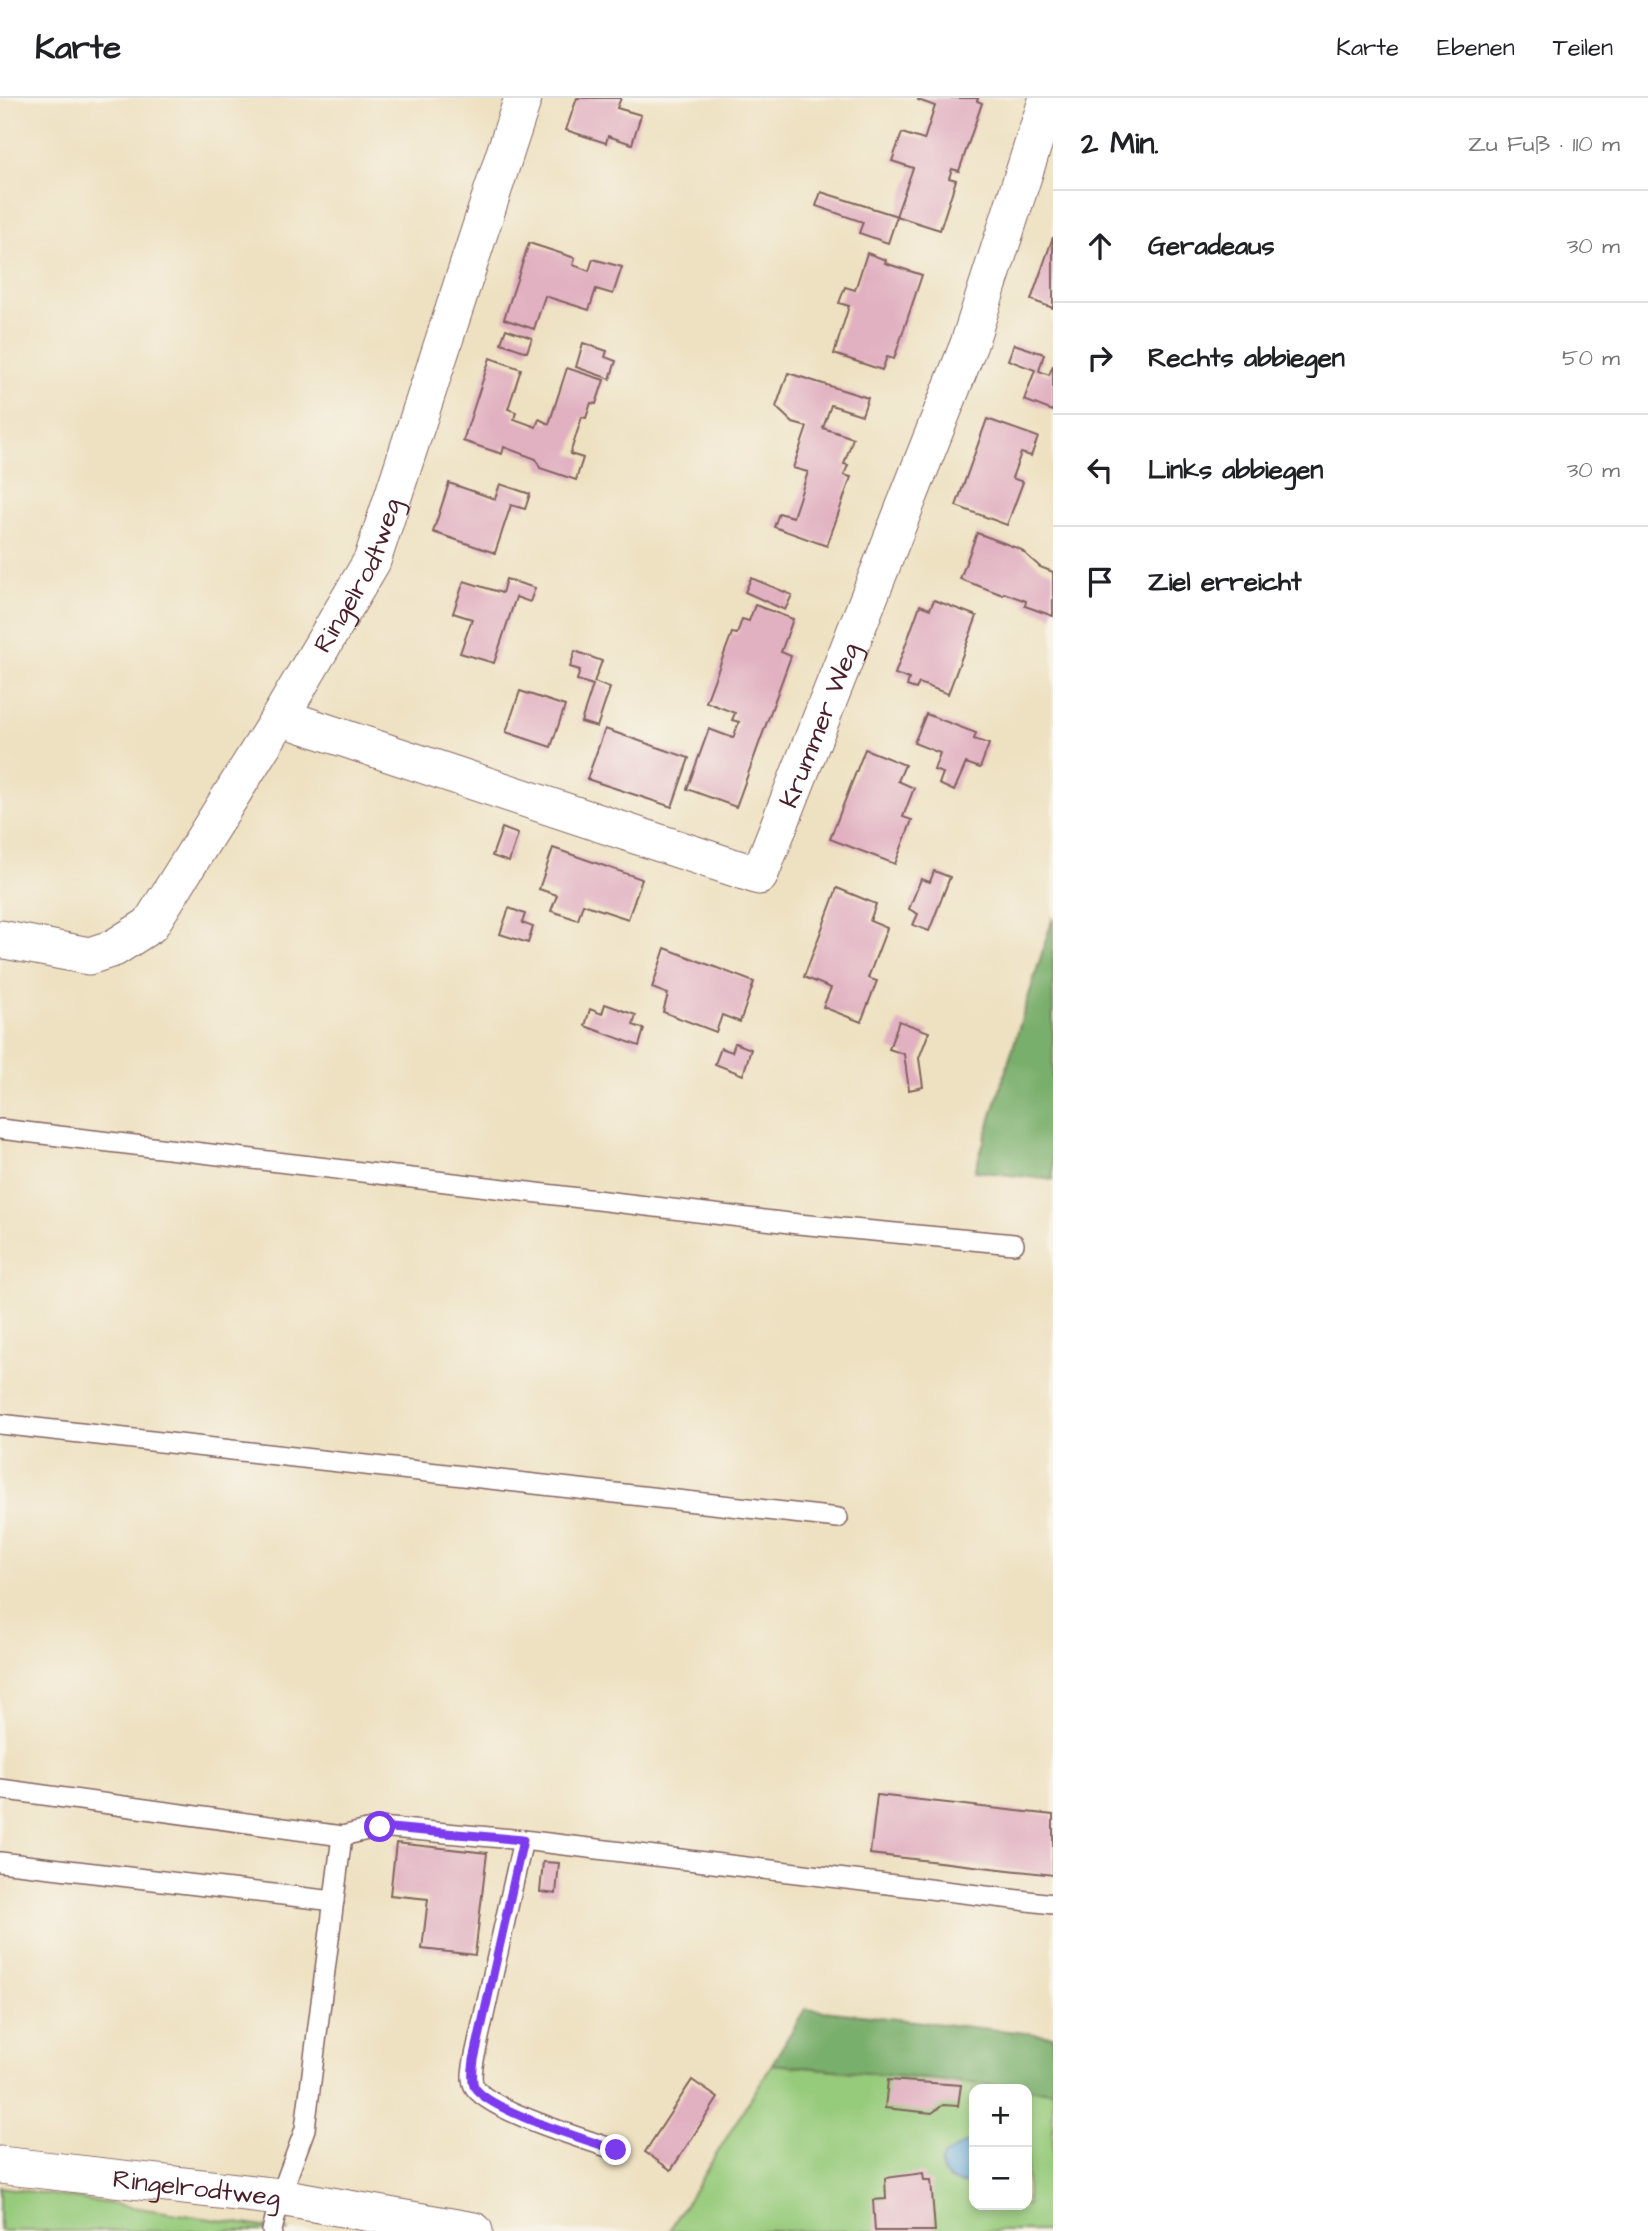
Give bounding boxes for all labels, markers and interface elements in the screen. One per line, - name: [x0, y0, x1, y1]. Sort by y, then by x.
- text: Karte: [35, 25, 121, 71]
- text: Karte: [1336, 31, 1399, 65]
- text: Ebenen: [1437, 31, 1515, 65]
- text: Teilen: [1553, 31, 1613, 65]
- text: 2 Min.: [1081, 123, 1159, 165]
- text: Zu Fuß · 110 m: [1468, 128, 1620, 160]
- icon: ahead: [1081, 227, 1119, 265]
- text: Geradeaus: [1148, 228, 1275, 264]
- text: 30 m: [1567, 230, 1620, 262]
- icon: right: [1081, 339, 1119, 377]
- text: Rechts abbiegen: [1148, 340, 1345, 376]
- text: 50 m: [1562, 342, 1620, 374]
- icon: left: [1081, 451, 1119, 489]
- text: Links abbiegen: [1148, 452, 1323, 488]
- text: 30 m: [1567, 454, 1620, 486]
- street label: Ringelrodtweg: [305, 494, 412, 660]
- icon: arrive: [1081, 563, 1119, 601]
- text: Ziel erreicht: [1148, 564, 1302, 600]
- street label: Krummer Weg: [771, 638, 870, 813]
- route start: [364, 1811, 395, 1842]
- map controls: [969, 2084, 1032, 2210]
- button: +: [969, 2084, 1032, 2147]
- route end: [600, 2134, 631, 2165]
- button: −: [969, 2147, 1032, 2210]
- street label: Ringelrodtweg: [111, 2161, 282, 2218]

